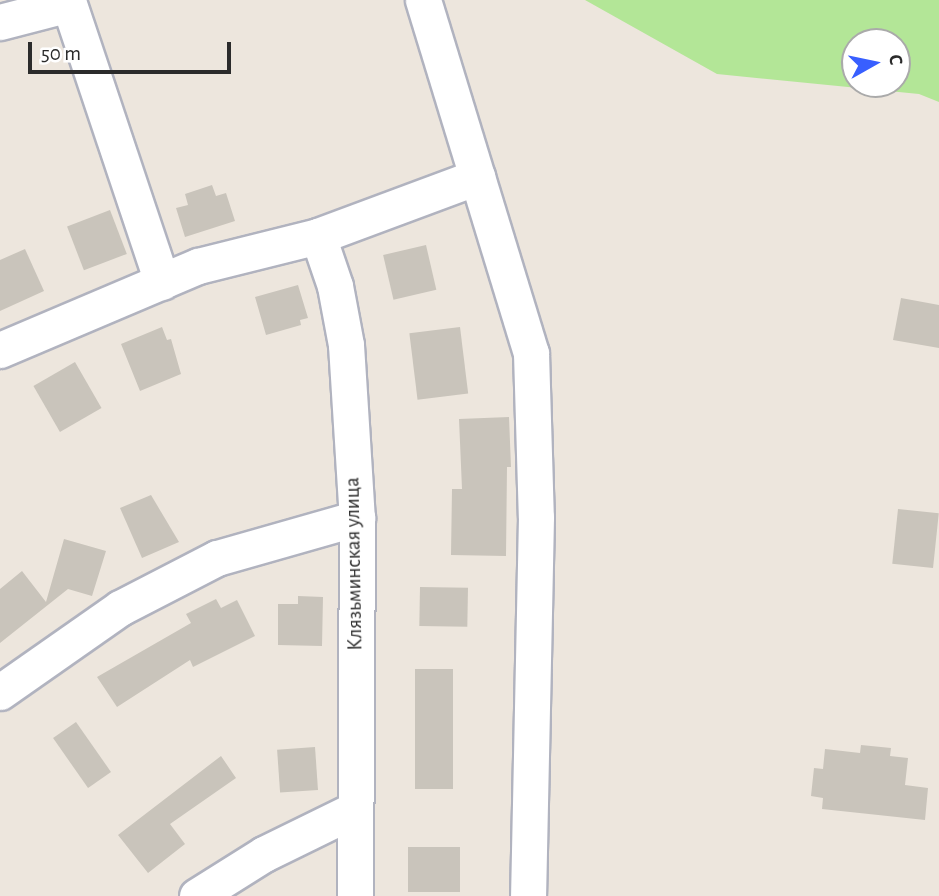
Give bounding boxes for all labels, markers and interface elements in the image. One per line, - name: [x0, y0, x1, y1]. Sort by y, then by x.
- scale bar: [32, 28, 234, 72]
- north arrow: [841, 28, 911, 98]
- text: 50 m: [41, 43, 81, 64]
- text: С: [885, 53, 905, 67]
- street label: Клязьминская улица: [340, 477, 368, 651]

